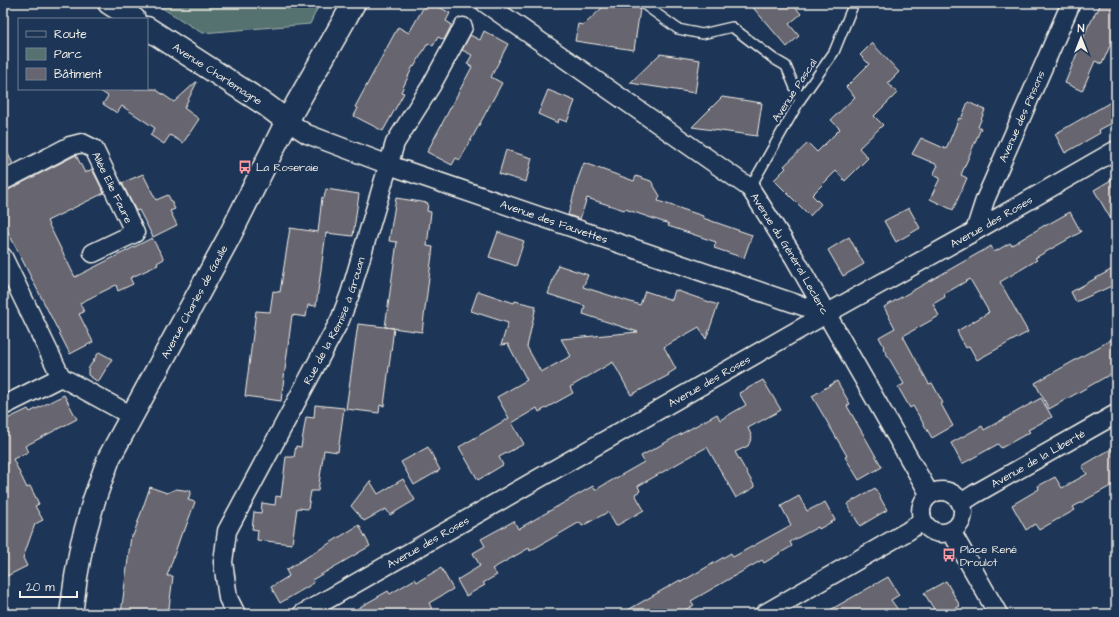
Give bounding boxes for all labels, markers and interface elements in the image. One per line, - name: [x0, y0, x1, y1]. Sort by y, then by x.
- legend: [18, 18, 148, 90]
- north arrow: [1061, 18, 1101, 58]
- text: N: [1078, 21, 1085, 36]
- text: Route: [54, 26, 87, 43]
- street label: Avenue Charlemagne: [169, 39, 265, 109]
- text: Parc: [54, 46, 82, 63]
- street label: Avenue Pascal: [768, 56, 821, 125]
- text: Bâtiment: [54, 66, 102, 83]
- street label: Avenue des Pinsons: [995, 68, 1049, 165]
- street label: Allée Elie Faure: [88, 149, 136, 226]
- bus stop icon: La Roseraie: [237, 159, 253, 175]
- place label: La Roseraie: [256, 160, 318, 175]
- street label: Avenue du Général Leclerc: [747, 190, 832, 317]
- street label: Avenue des Roses: [947, 192, 1036, 251]
- street label: Avenue des Fauvettes: [498, 197, 610, 247]
- street label: Avenue Charles de Gaulle: [157, 243, 231, 361]
- street label: Rue de la Remise à Grouan: [300, 255, 369, 387]
- street label: Avenue des Roses: [665, 352, 754, 411]
- street label: Avenue de la Liberté: [988, 426, 1088, 491]
- street label: Avenue des Roses: [384, 513, 472, 572]
- place label: Place René Droulot: [960, 542, 1017, 570]
- bus stop icon: Place René Droulot: [941, 547, 957, 563]
- scale bar: [20, 573, 77, 599]
- text: 20 m: [26, 579, 55, 596]

